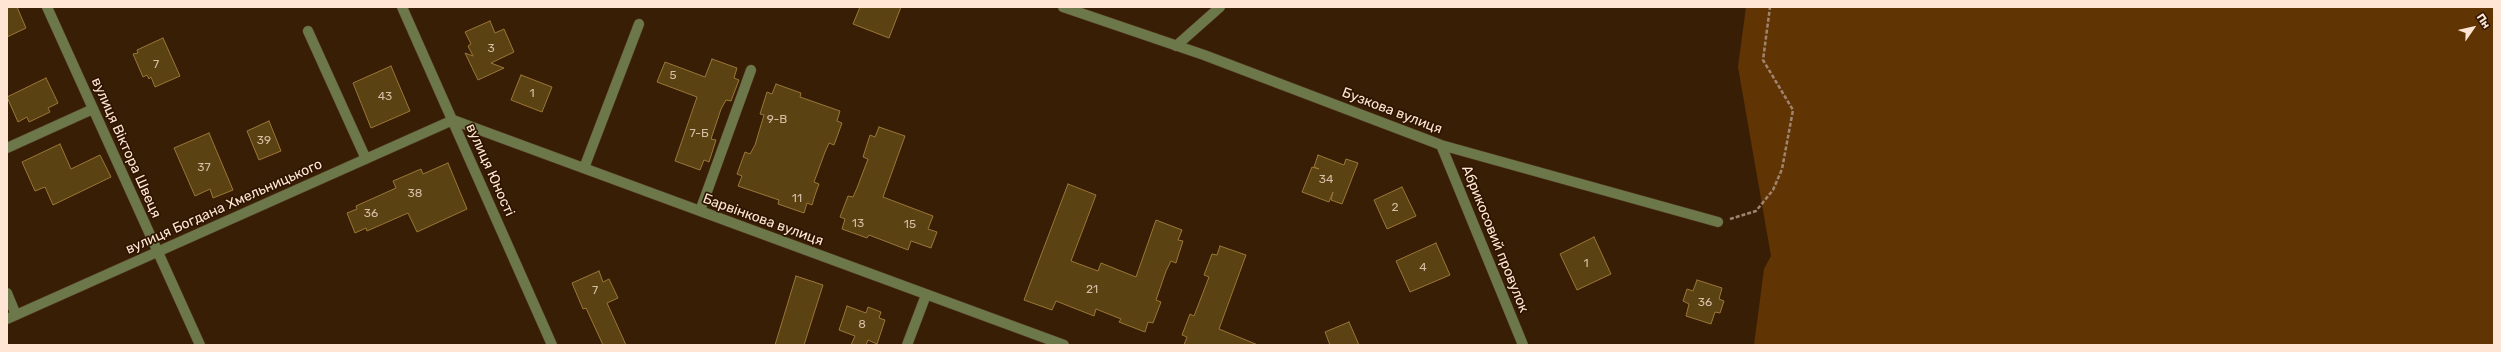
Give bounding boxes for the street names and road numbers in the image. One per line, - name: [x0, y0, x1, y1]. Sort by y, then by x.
- street label: вулиця Віктора Швеця: [87, 75, 165, 221]
- street label: Бузкова вулиця: [1339, 84, 1445, 138]
- street label: вулиця Юності: [462, 121, 518, 219]
- street label: вулиця Богдана Хмельницького: [123, 156, 325, 258]
- street label: Абрикосовий провулок: [1458, 163, 1532, 315]
- street label: Барвінкова вулиця: [700, 190, 826, 250]

